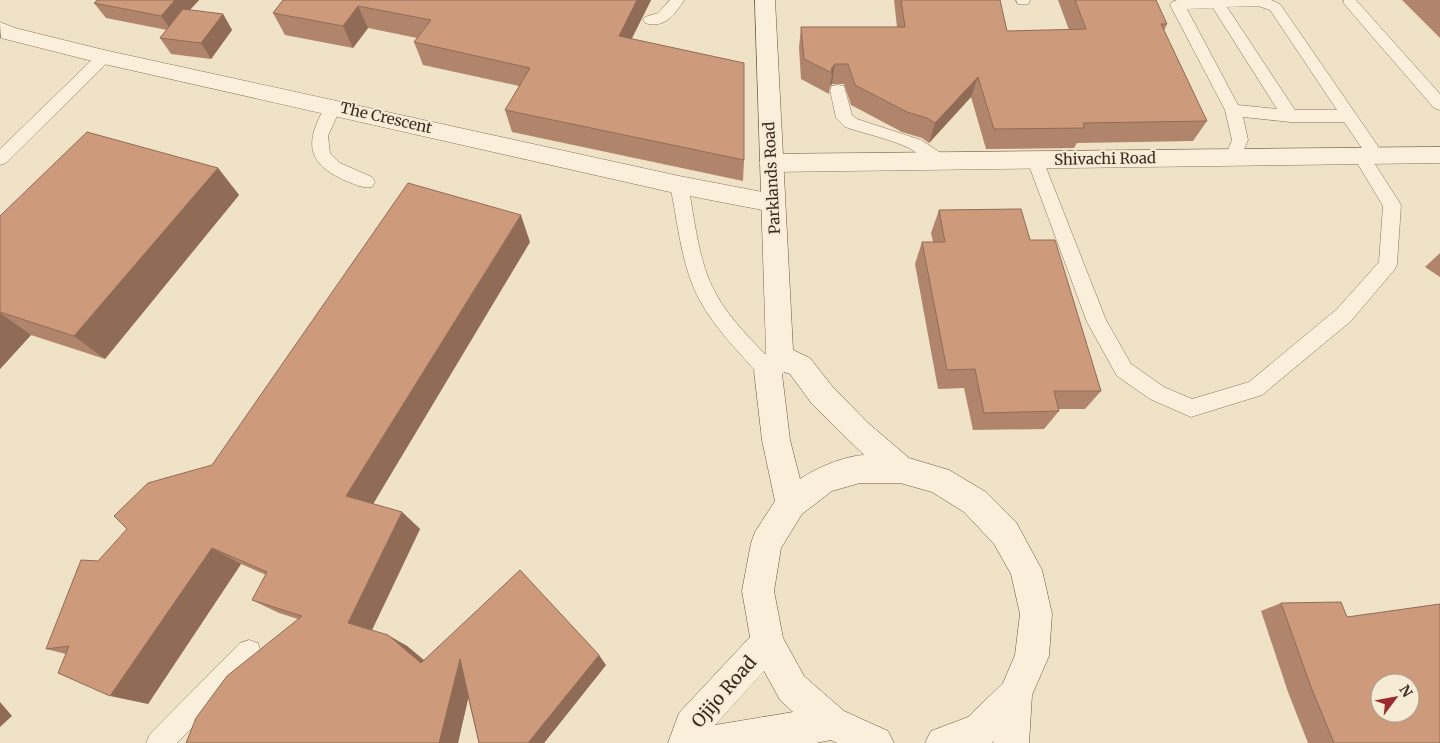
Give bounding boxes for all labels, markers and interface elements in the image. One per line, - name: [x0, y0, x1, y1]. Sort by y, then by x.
- street label: The Crescent: [338, 98, 434, 137]
- street label: Parklands Road: [759, 121, 784, 235]
- street label: Shivachi Road: [1054, 148, 1156, 169]
- street label: Ojijo Road: [686, 651, 761, 732]
- north arrow: [1370, 673, 1420, 723]
- text: N: [1395, 682, 1417, 701]

